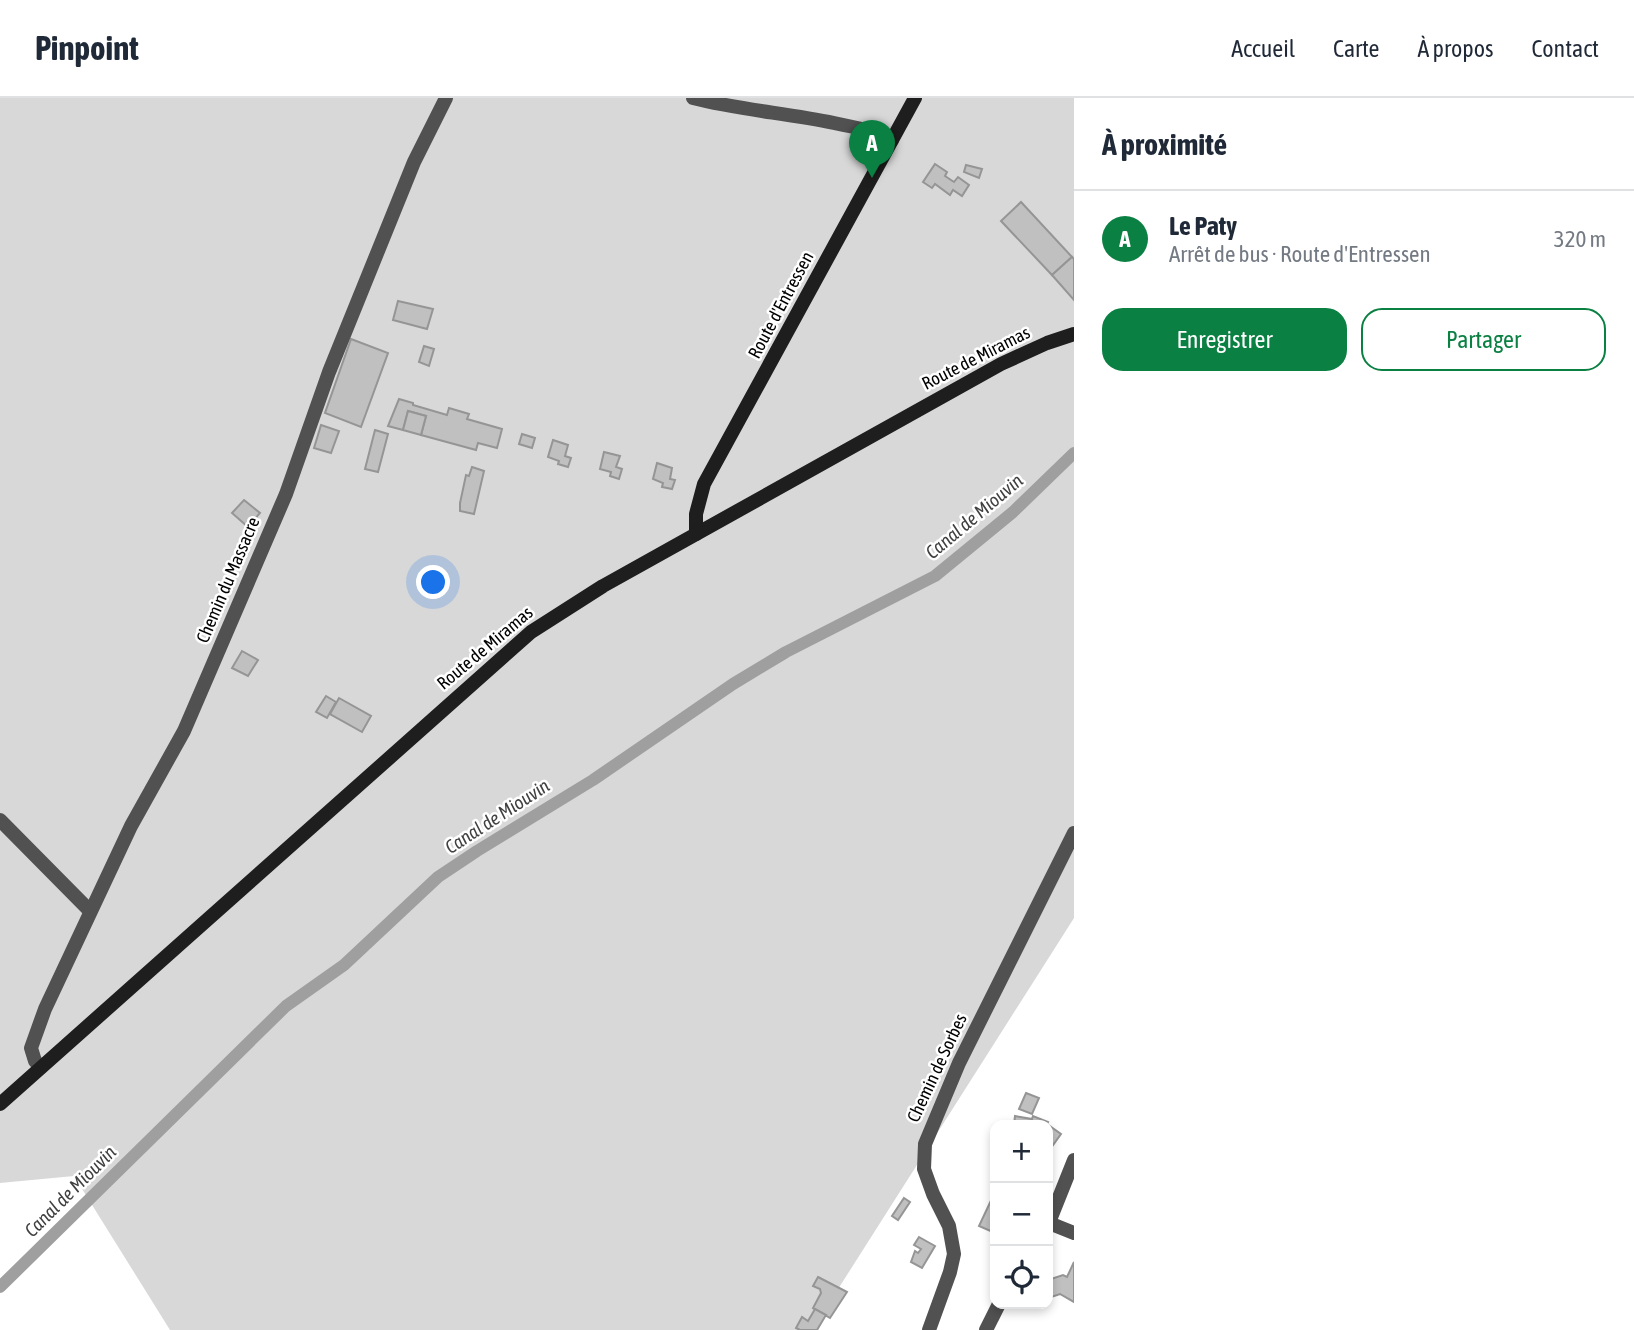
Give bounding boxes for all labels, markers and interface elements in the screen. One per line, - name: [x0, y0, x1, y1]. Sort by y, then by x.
- text: Pinpoint: [35, 29, 139, 67]
- text: Accueil: [1231, 35, 1295, 62]
- text: Carte: [1333, 35, 1379, 62]
- text: À propos: [1417, 35, 1493, 62]
- text: Contact: [1531, 35, 1599, 62]
- pin: A: [849, 120, 895, 178]
- text: À proximité: [1102, 127, 1227, 161]
- text: Le Paty: [1169, 211, 1237, 241]
- text: A: [1119, 226, 1131, 252]
- text: 320 m: [1554, 226, 1606, 252]
- text: Arrêt de bus · Route d'Entressen: [1169, 241, 1431, 267]
- street label: Route d'Entressen: [744, 248, 818, 362]
- button: Enregistrer: [1102, 308, 1347, 371]
- button: Partager: [1361, 308, 1606, 371]
- street label: Route de Miramas: [918, 321, 1033, 394]
- water label: Canal de Miouvin: [921, 469, 1027, 563]
- street label: Chemin du Massacre: [192, 514, 264, 646]
- your location: [416, 565, 450, 599]
- street label: Route de Miramas: [433, 602, 537, 694]
- water label: Canal de Miouvin: [441, 774, 553, 858]
- street label: Chemin de Sorbes: [902, 1010, 971, 1125]
- map controls: [990, 1120, 1053, 1309]
- button: +: [990, 1120, 1053, 1183]
- water label: Canal de Miouvin: [20, 1141, 120, 1241]
- button: −: [990, 1183, 1053, 1246]
- button: locate: [990, 1246, 1053, 1309]

